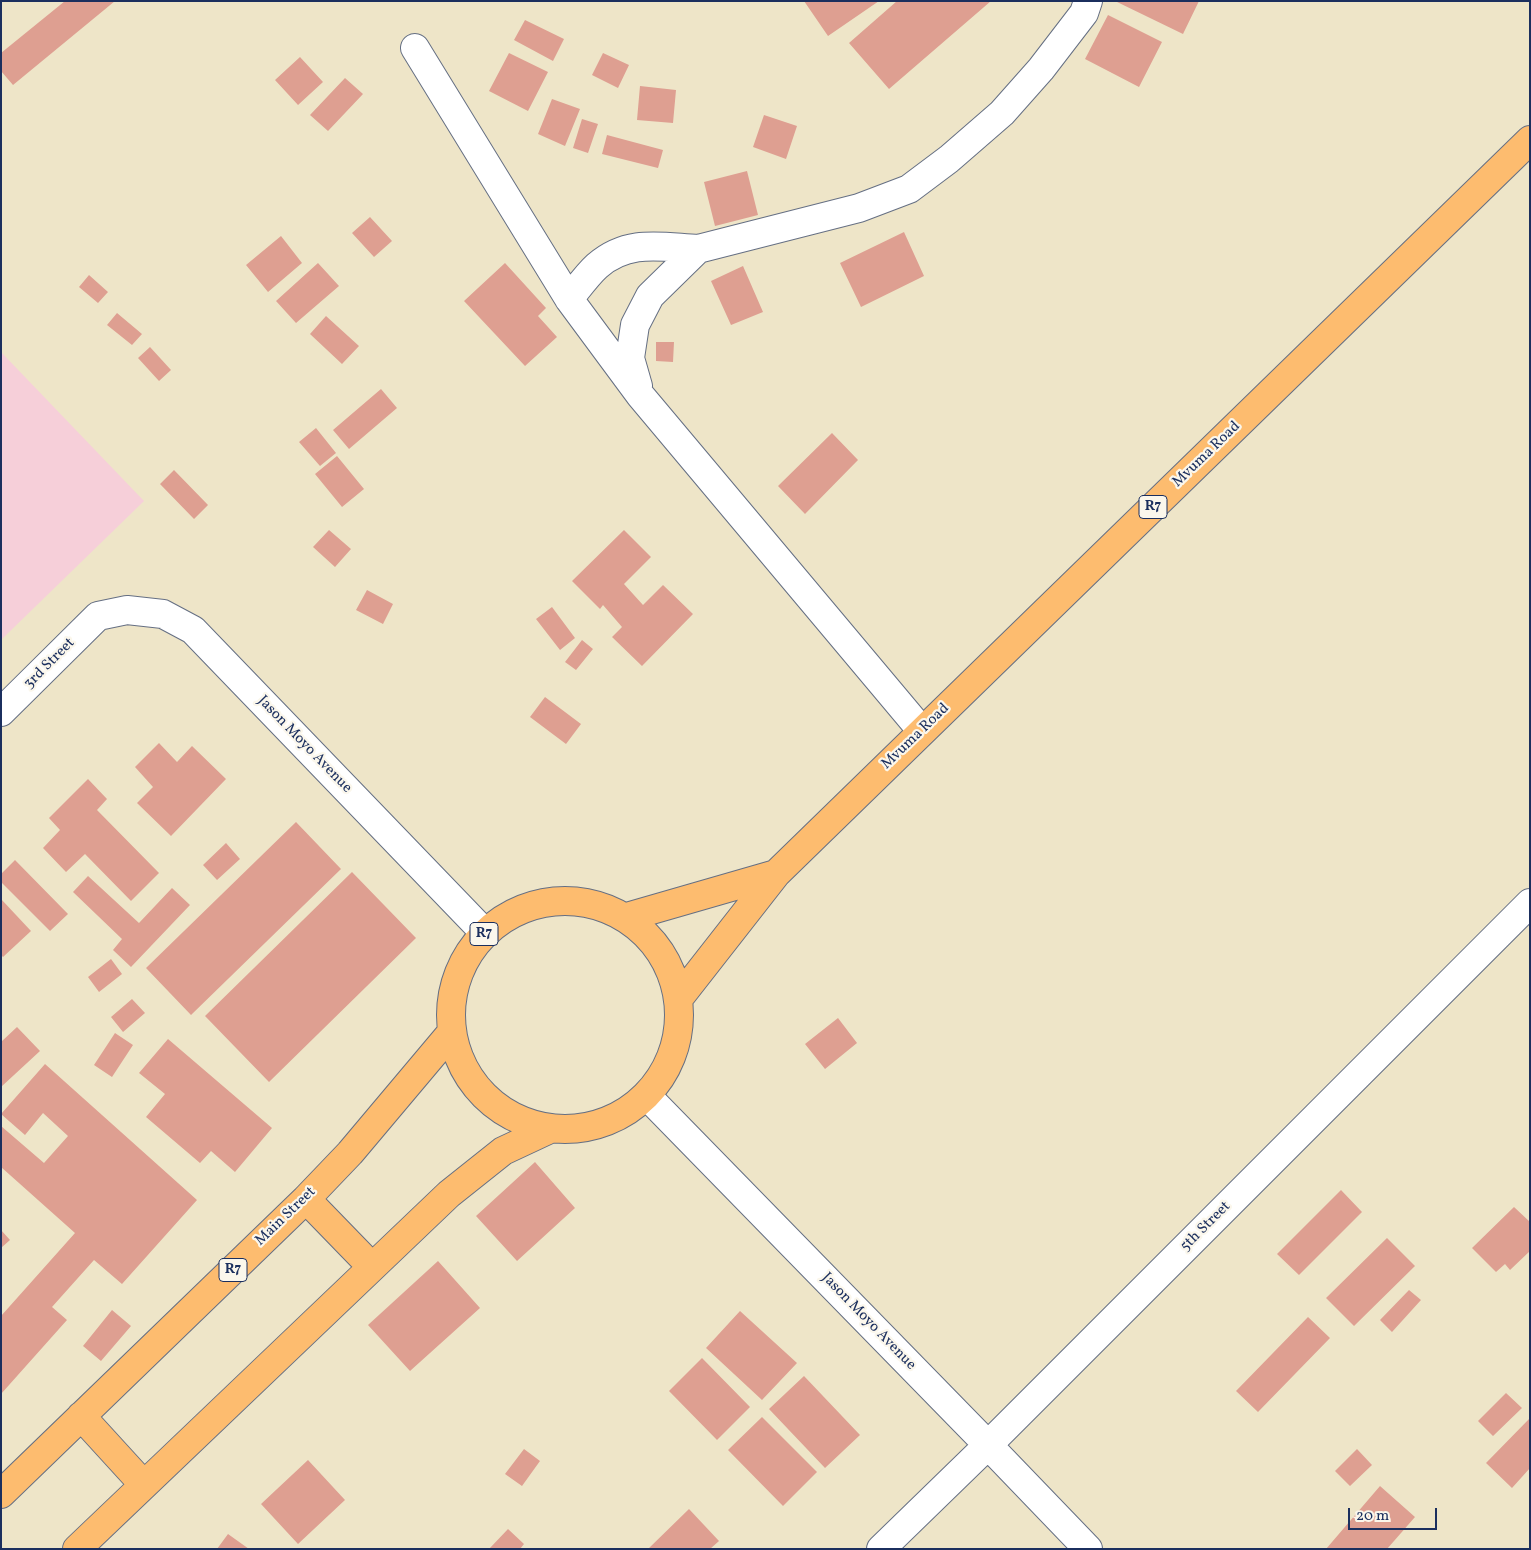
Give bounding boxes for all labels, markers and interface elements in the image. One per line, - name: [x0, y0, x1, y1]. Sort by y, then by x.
- street label: Mvuma Road: [1169, 418, 1245, 492]
- road number: R7: [1139, 496, 1167, 518]
- street label: 3rd Street: [21, 635, 79, 693]
- street label: Jason Moyo Avenue: [253, 693, 355, 797]
- street label: Mvuma Road: [878, 700, 954, 774]
- road number: R7: [470, 922, 498, 946]
- street label: Main Street: [252, 1184, 320, 1250]
- street label: 5th Street: [1177, 1198, 1235, 1256]
- road number: R7: [219, 1258, 247, 1282]
- street label: Jason Moyo Avenue: [817, 1270, 919, 1374]
- scale bar: [1351, 1498, 1440, 1530]
- text: 20 m: [1356, 1506, 1389, 1527]

